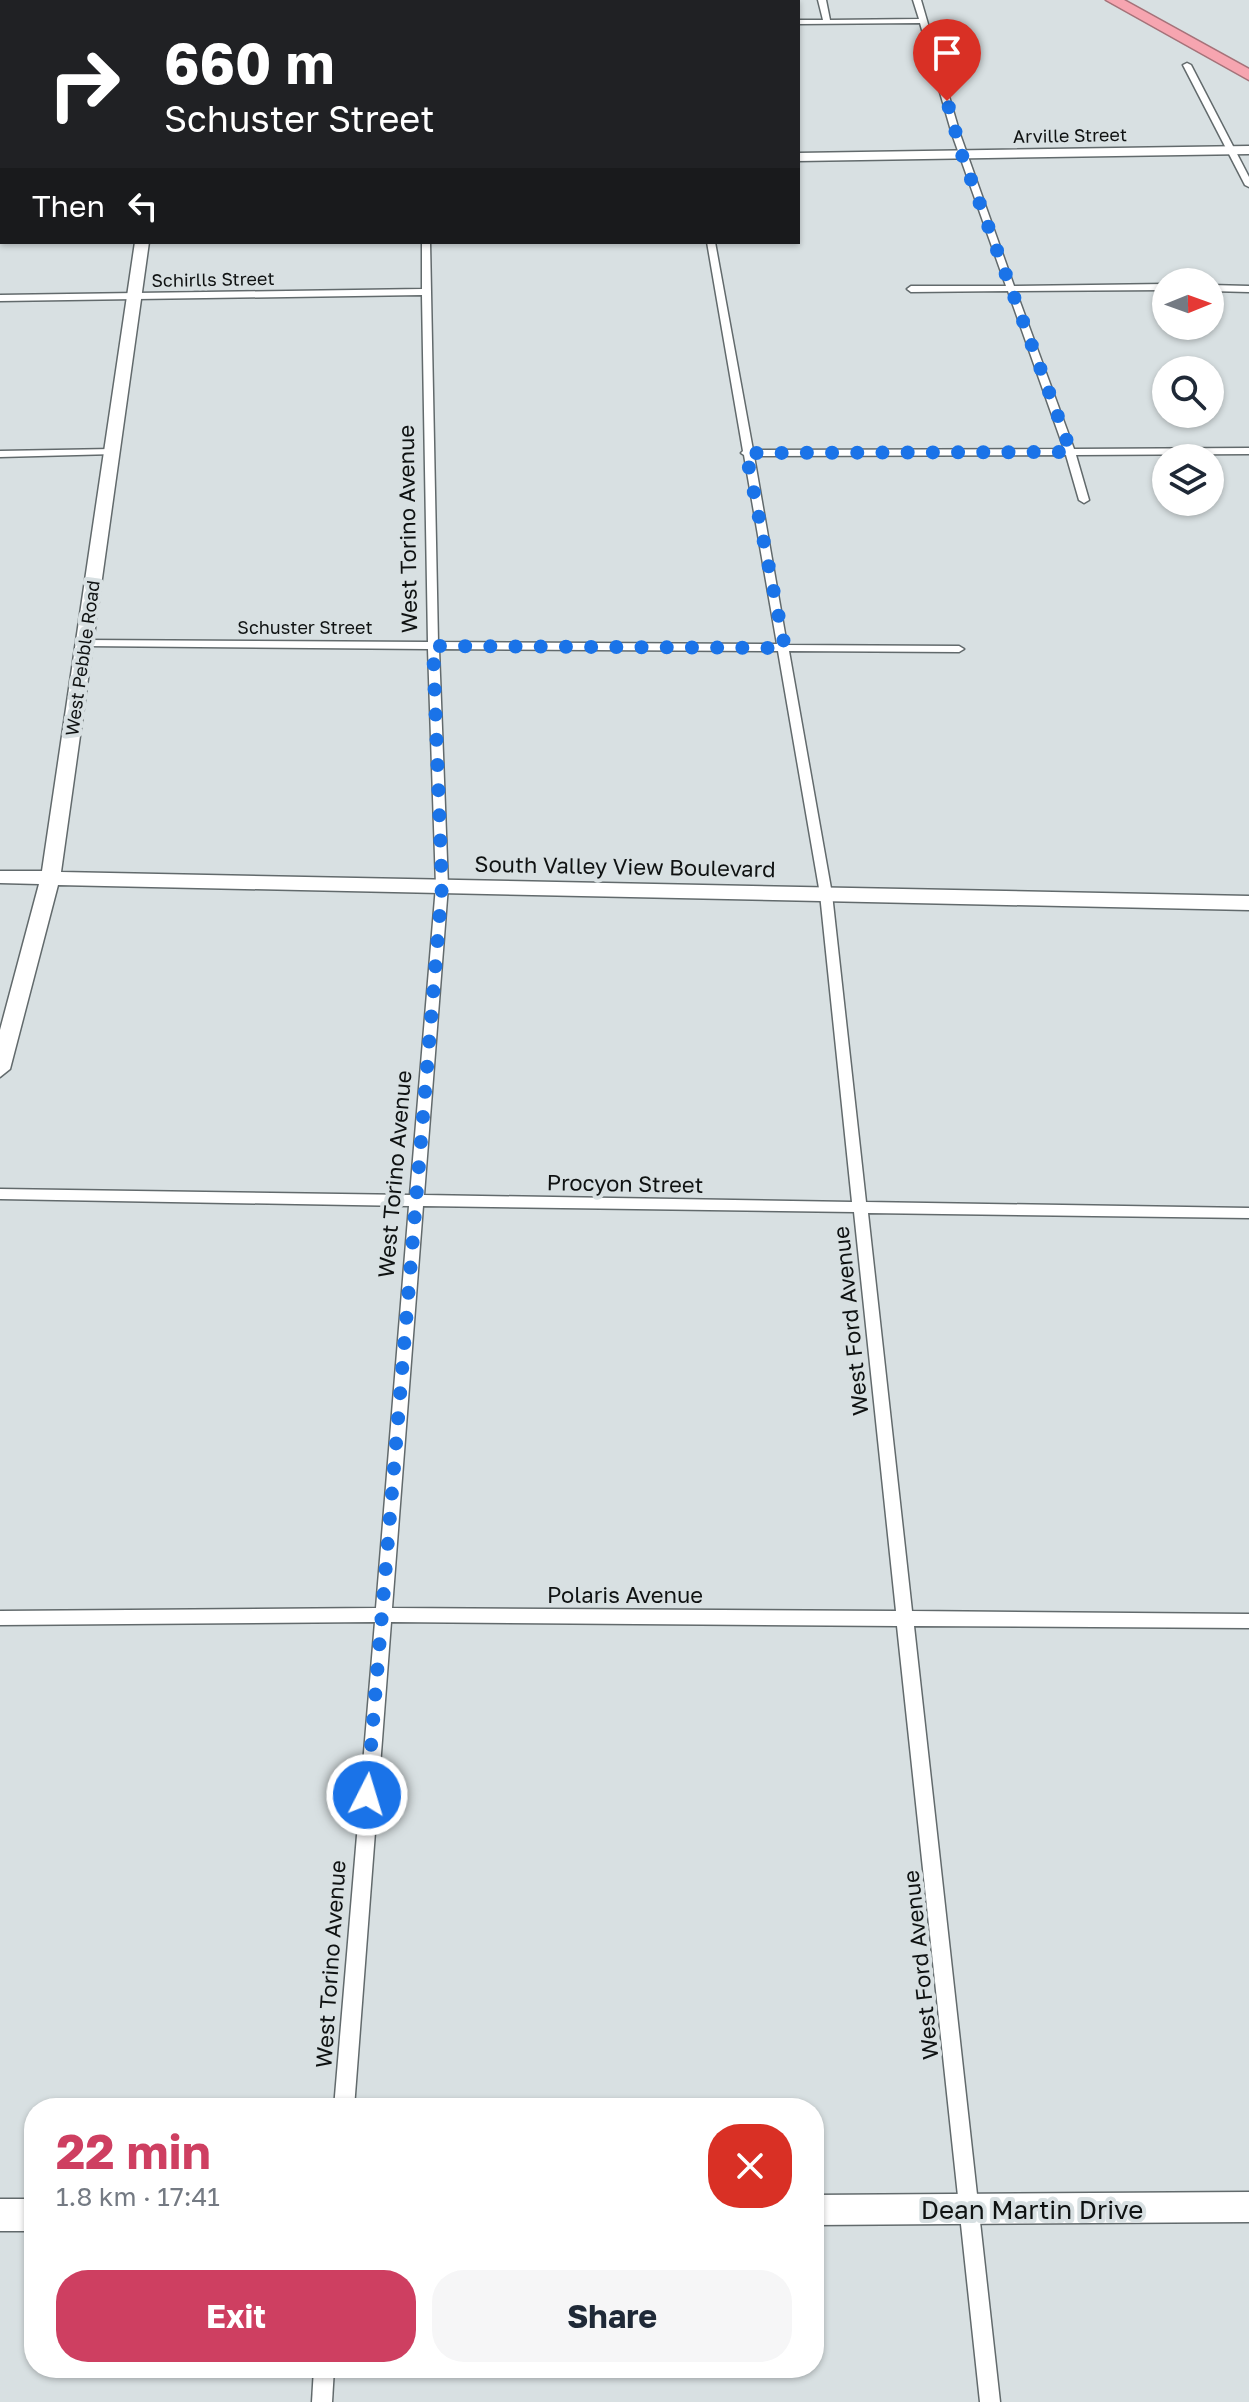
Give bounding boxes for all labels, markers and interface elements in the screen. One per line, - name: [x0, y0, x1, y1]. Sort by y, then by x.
- pin: [913, 19, 981, 101]
- text: 660 m: [164, 29, 335, 96]
- icon: arrive: [925, 31, 969, 75]
- icon: right: [32, 32, 136, 136]
- text: Schuster Street: [164, 97, 435, 140]
- street label: Arville Street: [1013, 123, 1127, 147]
- icon: left: [121, 184, 165, 228]
- text: Then: [32, 188, 105, 224]
- street label: Schirlls Street: [151, 267, 275, 291]
- north arrow: [1152, 268, 1224, 340]
- map controls: [1152, 268, 1224, 516]
- button: search: [1152, 356, 1224, 428]
- street label: West Torino Avenue: [392, 425, 422, 633]
- button: layers: [1152, 444, 1224, 516]
- street label: West Pebble Road: [60, 579, 104, 737]
- street label: Schuster Street: [237, 616, 373, 638]
- street label: South Valley View Boulevard: [474, 850, 776, 882]
- street label: West Torino Avenue: [371, 1069, 417, 1279]
- street label: Procyon Street: [546, 1168, 704, 1198]
- street label: West Ford Avenue: [827, 1225, 873, 1417]
- street label: Polaris Avenue: [547, 1581, 703, 1608]
- position arrow: [325, 1753, 409, 1837]
- street label: West Torino Avenue: [309, 1859, 351, 2069]
- street label: West Ford Avenue: [897, 1869, 943, 2061]
- text: 22 min: [56, 2122, 211, 2180]
- button: close: [708, 2124, 792, 2208]
- text: 1.8 km · 17:41: [56, 2181, 220, 2212]
- street label: Dean Martin Drive: [921, 2194, 1143, 2225]
- button: Exit: [56, 2270, 416, 2362]
- button: Share: [432, 2270, 792, 2362]

